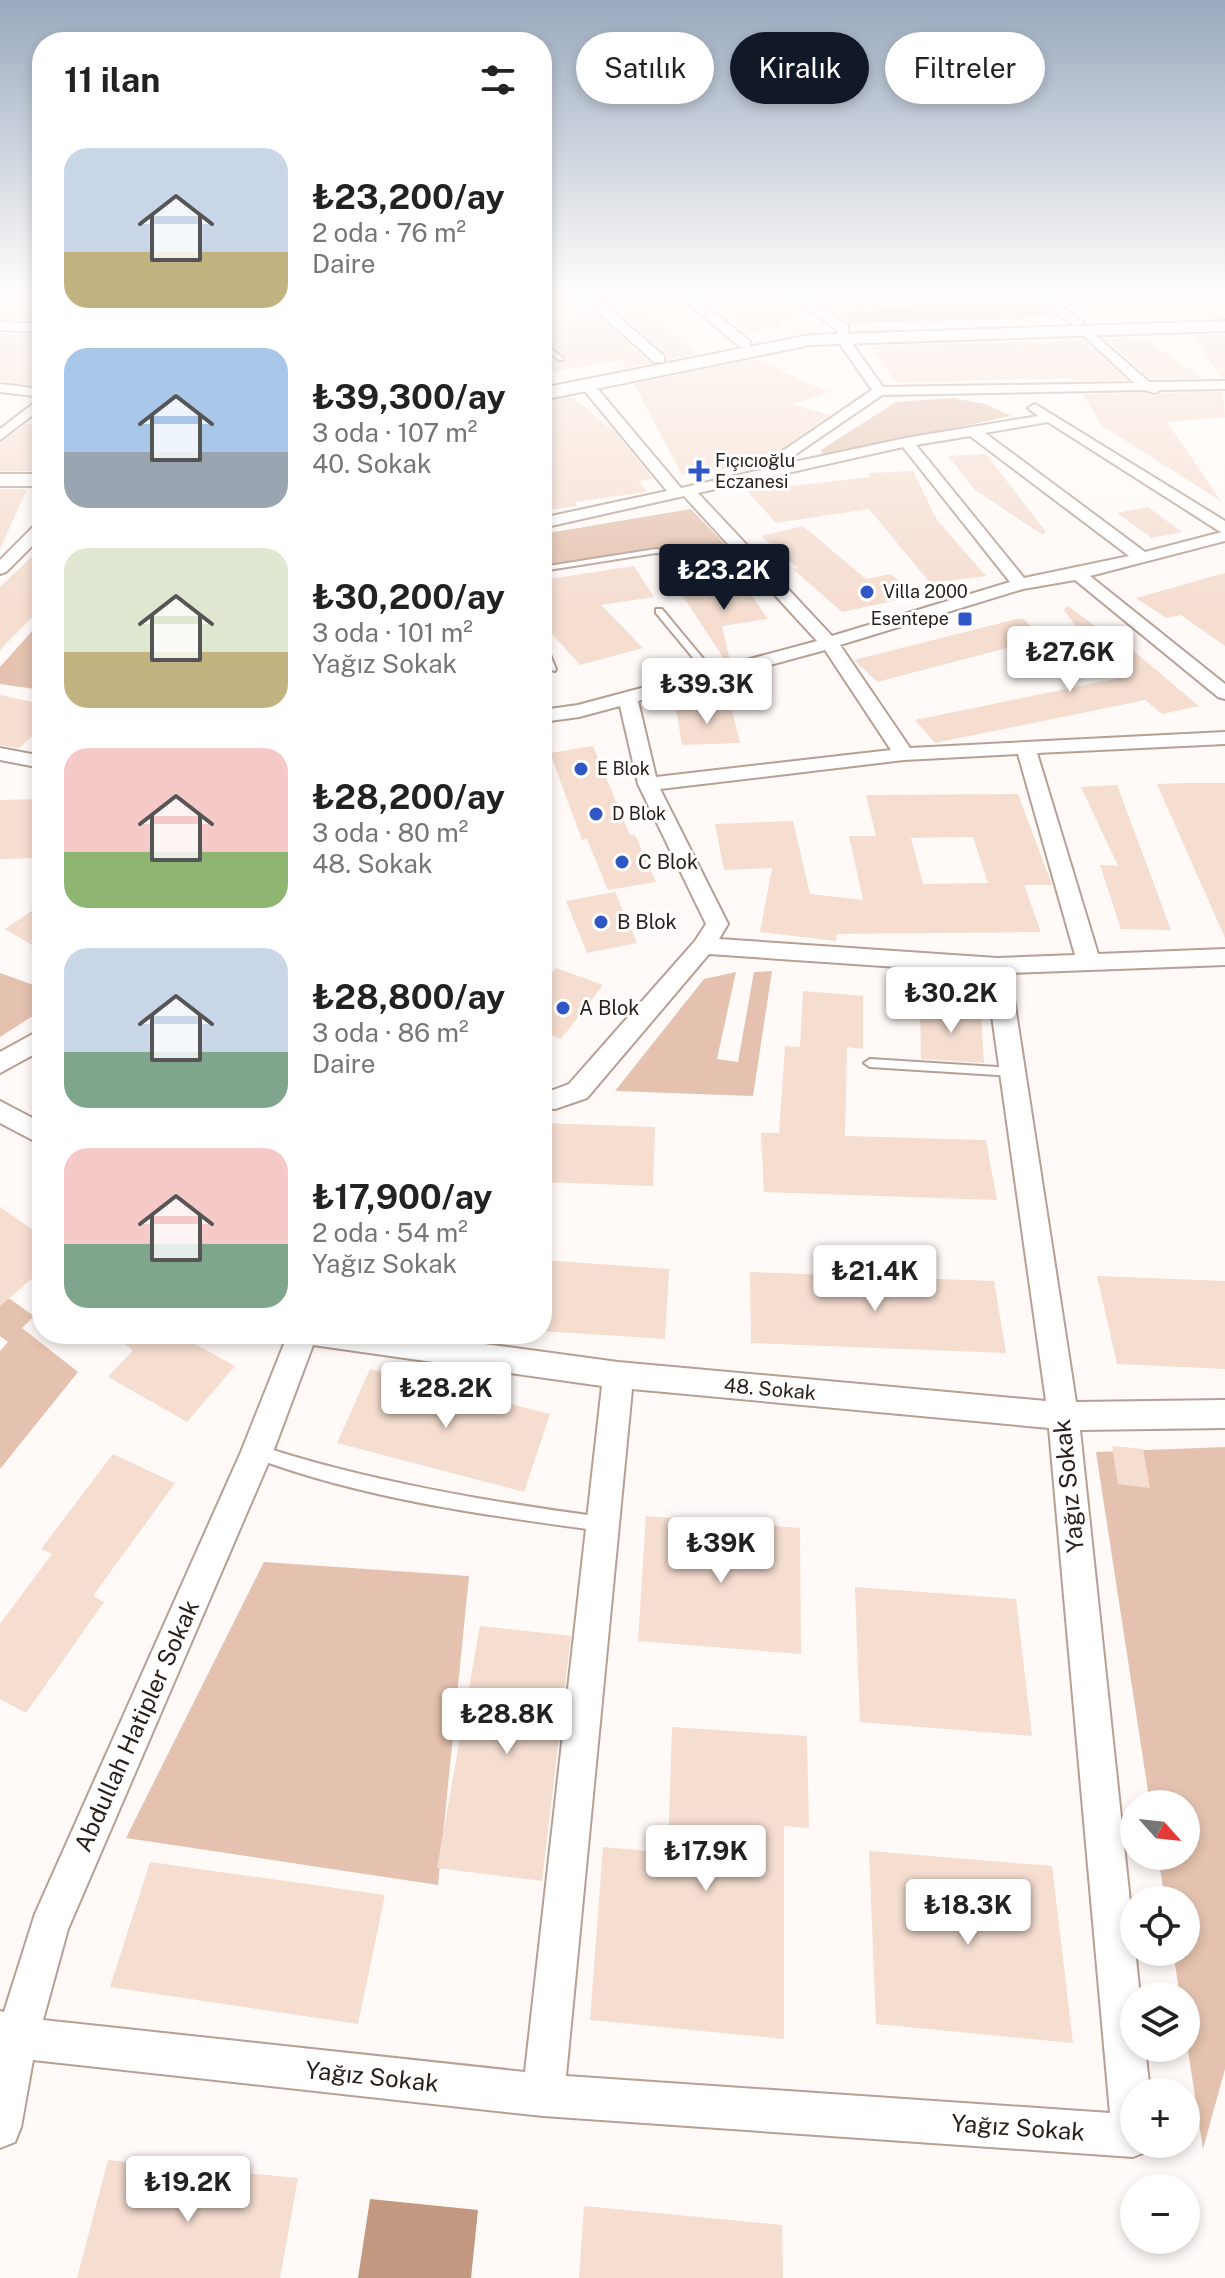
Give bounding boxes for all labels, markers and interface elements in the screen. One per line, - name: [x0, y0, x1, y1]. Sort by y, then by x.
- chip: Satılık: [576, 32, 714, 104]
- chip: Kiralık: [730, 32, 869, 104]
- chip: Filtreler: [885, 32, 1045, 104]
- icon: filters: [476, 58, 520, 102]
- text: 11 ilan: [64, 60, 160, 100]
- text: ₺23,200/ay: [312, 177, 505, 217]
- icon: home: [128, 180, 224, 276]
- text: 2 oda · 76 m²: [312, 217, 466, 248]
- text: Daire: [312, 248, 376, 279]
- text: ₺39,300/ay: [312, 377, 506, 417]
- icon: home: [128, 380, 224, 476]
- text: 3 oda · 107 m²: [312, 417, 477, 448]
- text: 40. Sokak: [312, 448, 432, 479]
- place label: Fıçıcıoğlu Eczanesi: [715, 450, 795, 492]
- marker: Fıçıcıoğlu Eczanesi: [690, 462, 708, 480]
- pin: ₺23.2K: [659, 544, 789, 612]
- text: ₺23.2K: [677, 554, 771, 585]
- text: ₺30,200/ay: [312, 577, 505, 617]
- icon: home: [128, 580, 224, 676]
- place label: Villa 2000: [883, 581, 968, 602]
- marker: Villa 2000: [858, 583, 876, 601]
- place label: Esentepe: [871, 608, 949, 629]
- marker: Esentepe: [956, 610, 974, 628]
- text: 3 oda · 101 m²: [312, 617, 473, 648]
- pin: ₺27.6K: [1005, 626, 1135, 694]
- text: ₺27.6K: [1025, 636, 1115, 667]
- text: Yağız Sokak: [312, 648, 457, 679]
- pin: ₺39.3K: [642, 658, 772, 726]
- text: ₺39.3K: [660, 668, 754, 699]
- place label: E Blok: [597, 758, 650, 779]
- marker: E Blok: [572, 760, 590, 778]
- text: ₺28,200/ay: [312, 777, 505, 817]
- icon: home: [128, 780, 224, 876]
- place label: D Blok: [612, 803, 666, 824]
- marker: D Blok: [587, 805, 605, 823]
- text: 3 oda · 80 m²: [312, 817, 468, 848]
- text: 48. Sokak: [312, 848, 433, 879]
- place label: C Blok: [638, 850, 698, 874]
- marker: C Blok: [613, 853, 631, 871]
- place label: B Blok: [617, 910, 677, 934]
- marker: B Blok: [592, 913, 610, 931]
- pin: ₺30.2K: [886, 967, 1016, 1035]
- text: ₺28,800/ay: [312, 977, 505, 1017]
- text: ₺30.2K: [904, 977, 998, 1008]
- icon: home: [128, 980, 224, 1076]
- place label: A Blok: [579, 996, 640, 1020]
- marker: A Blok: [554, 999, 572, 1017]
- text: 3 oda · 86 m²: [312, 1017, 469, 1048]
- text: Daire: [312, 1048, 376, 1079]
- text: ₺17,900/ay: [312, 1177, 492, 1217]
- icon: home: [128, 1180, 224, 1276]
- text: 2 oda · 54 m²: [312, 1217, 468, 1248]
- pin: ₺21.4K: [810, 1245, 940, 1313]
- text: Yağız Sokak: [312, 1248, 457, 1279]
- text: ₺21.4K: [831, 1255, 919, 1286]
- pin: ₺28.2K: [381, 1362, 511, 1430]
- text: ₺28.2K: [399, 1372, 493, 1403]
- street label: 48. Sokak: [723, 1373, 817, 1405]
- street label: Yağız Sokak: [1047, 1418, 1089, 1554]
- pin: ₺39K: [674, 1517, 768, 1585]
- text: ₺39K: [686, 1527, 756, 1558]
- street label: Abdullah Hatipler Sokak: [68, 1595, 204, 1856]
- pin: ₺28.8K: [442, 1688, 572, 1756]
- text: ₺28.8K: [460, 1698, 554, 1729]
- north arrow: [1120, 1790, 1200, 1870]
- map controls: [1120, 1790, 1200, 2254]
- pin: ₺17.9K: [641, 1825, 771, 1893]
- text: ₺17.9K: [664, 1835, 748, 1866]
- pin: ₺18.3K: [903, 1879, 1033, 1947]
- button: locate: [1120, 1886, 1200, 1966]
- text: ₺18.3K: [924, 1889, 1012, 1920]
- button: layers: [1120, 1982, 1200, 2062]
- street label: Yağız Sokak: [304, 2055, 440, 2097]
- button: +: [1120, 2078, 1200, 2158]
- street label: Yağız Sokak: [950, 2108, 1086, 2146]
- pin: ₺19.2K: [123, 2156, 253, 2224]
- text: ₺19.2K: [144, 2166, 232, 2197]
- button: −: [1120, 2174, 1200, 2254]

